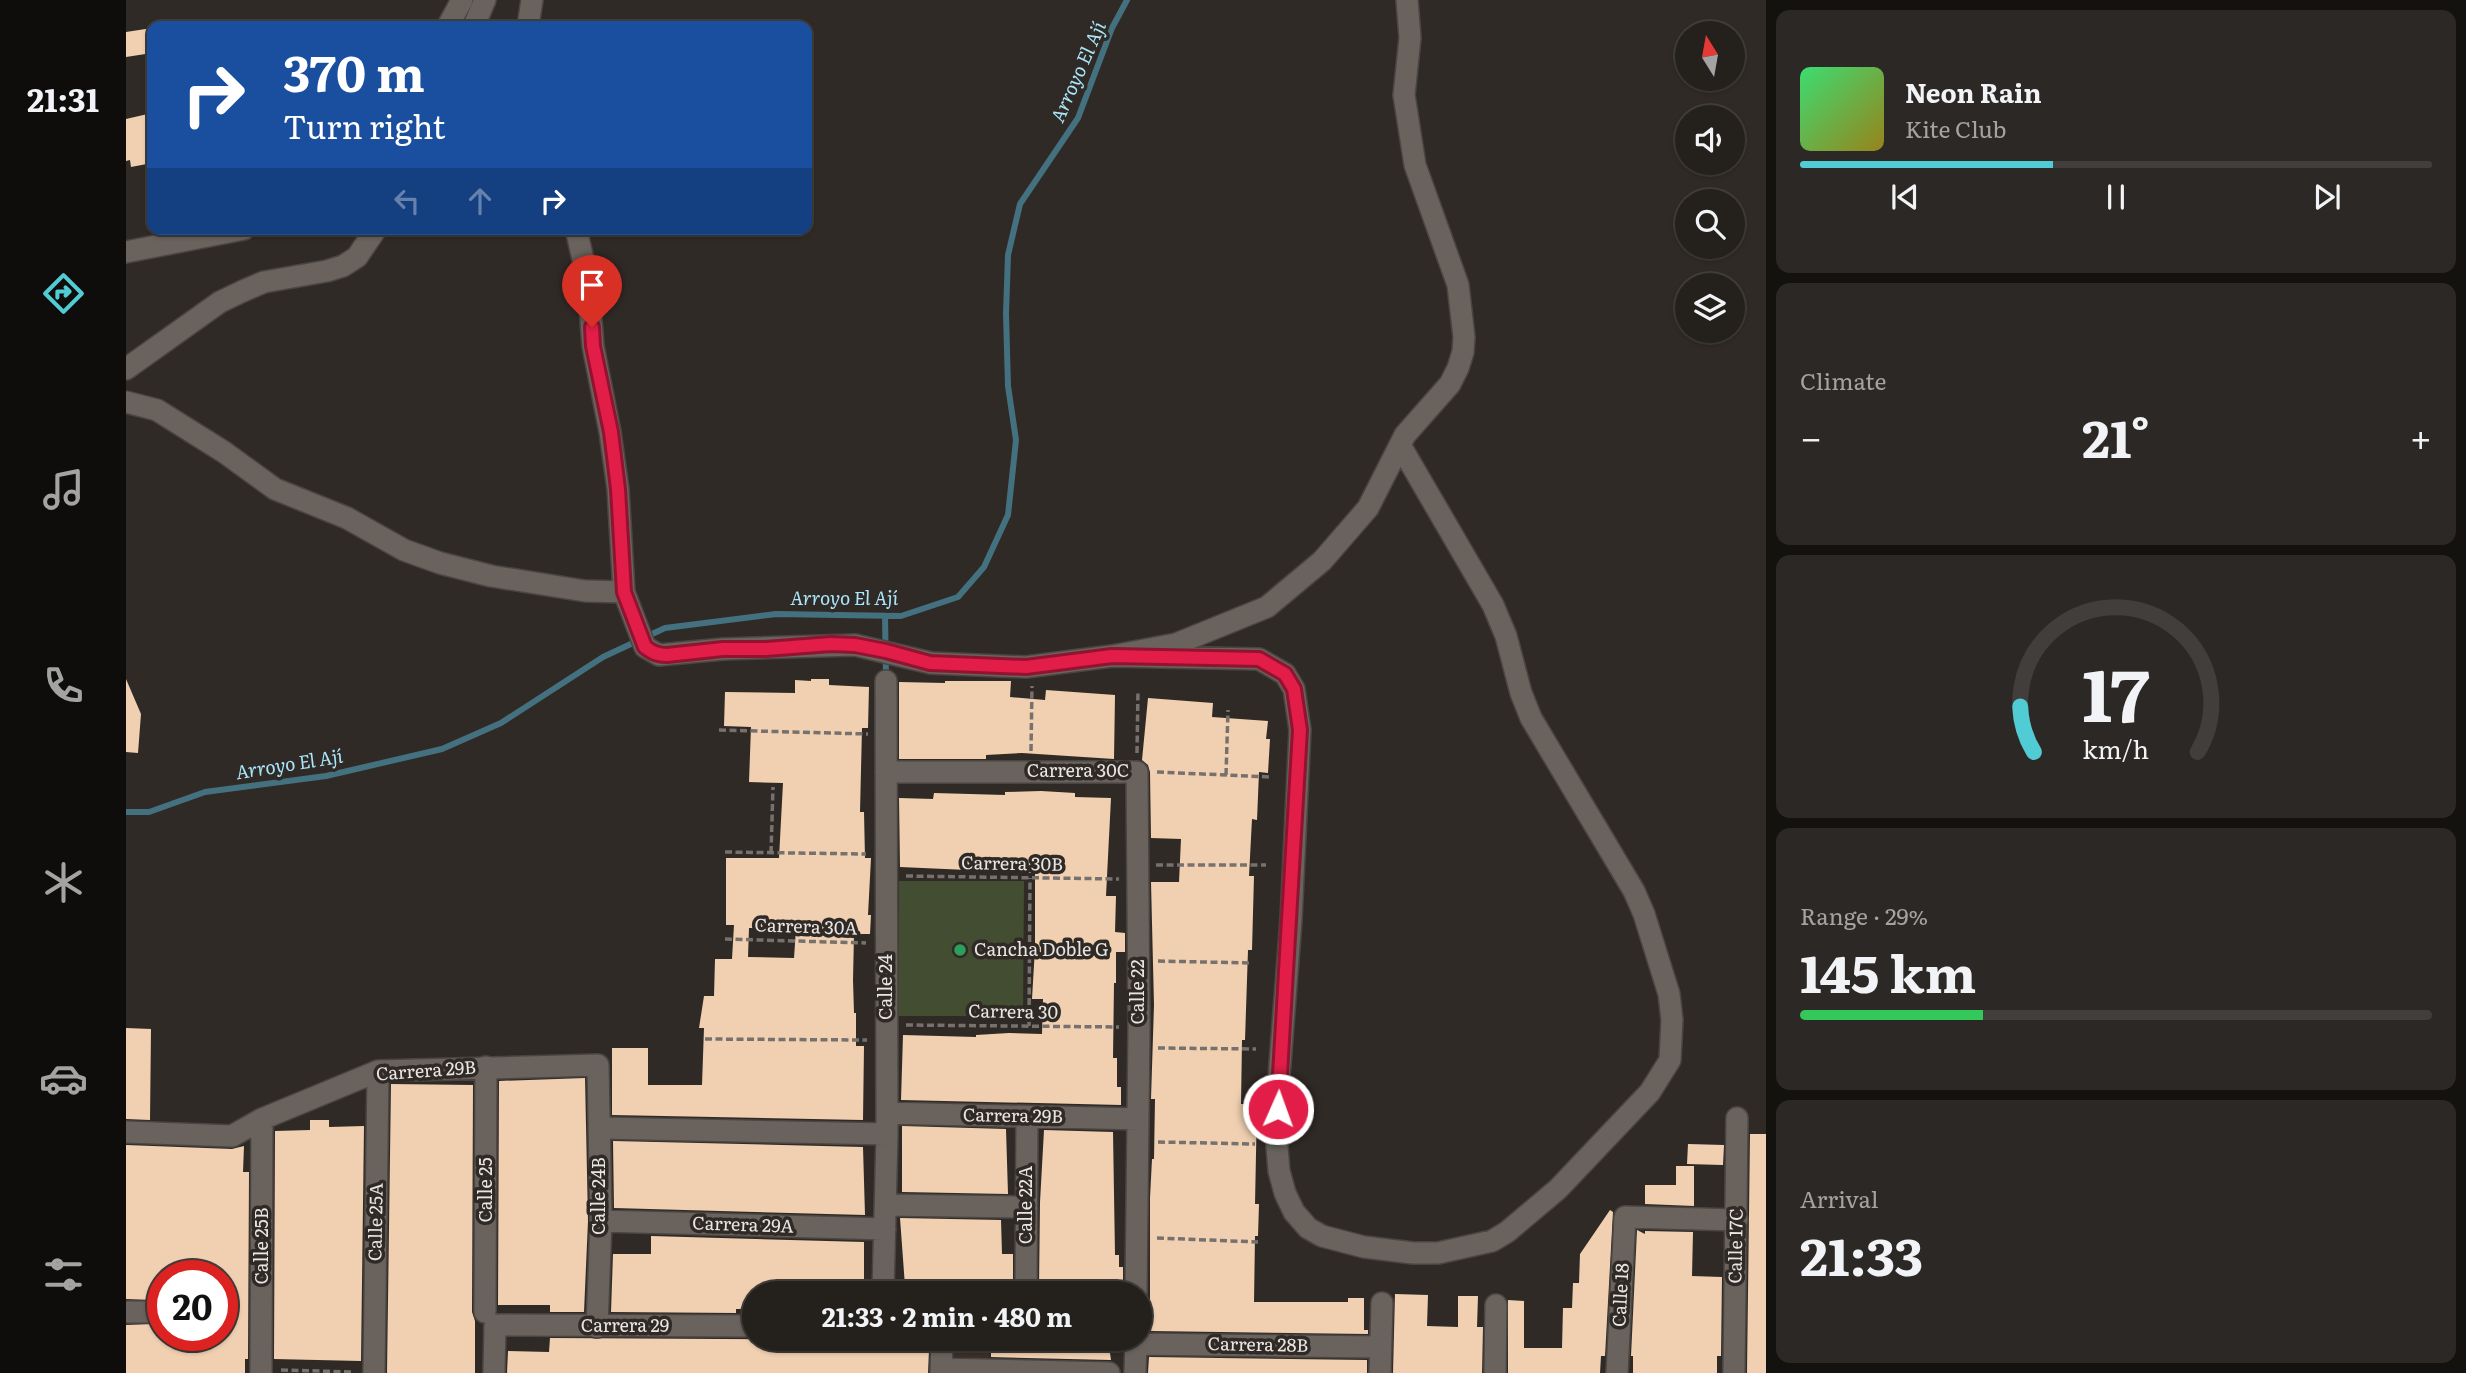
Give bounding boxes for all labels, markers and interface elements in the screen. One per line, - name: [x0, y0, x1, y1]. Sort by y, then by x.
- water label: Arroyo El Ají: [1042, 16, 1112, 127]
- north arrow: [1675, 21, 1745, 91]
- map controls: [1675, 21, 1745, 343]
- text: 370 m: [283, 34, 425, 107]
- icon: right: [168, 49, 259, 140]
- text: Neon Rain: [1905, 72, 2042, 111]
- text: 21:31: [27, 74, 99, 122]
- text: Turn right: [283, 101, 445, 149]
- button: sound: [1675, 105, 1745, 175]
- text: Kite Club: [1905, 111, 2006, 145]
- icon: previous: [1886, 178, 1924, 216]
- icon: pause: [2097, 178, 2135, 216]
- icon: next: [2308, 178, 2346, 216]
- icon: left: [388, 182, 426, 220]
- icon: ahead: [461, 182, 499, 220]
- icon: right: [534, 182, 572, 220]
- button: search: [1675, 189, 1745, 259]
- pin: [562, 255, 622, 327]
- icon: arrive: [573, 266, 611, 304]
- icon: directions: [39, 269, 88, 318]
- button: layers: [1675, 273, 1745, 343]
- text: Climate: [1800, 363, 1886, 397]
- text: 21°: [2082, 397, 2150, 474]
- text: −: [1800, 407, 1822, 464]
- text: +: [2410, 407, 2432, 464]
- icon: music: [39, 465, 88, 514]
- water label: Arroyo El Ají: [790, 583, 898, 611]
- text: 17: [2082, 637, 2150, 745]
- icon: phone: [39, 661, 88, 710]
- text: km/h: [2083, 730, 2149, 767]
- water label: Arroyo El Ají: [233, 741, 345, 785]
- street label: Carrera 30C: [1027, 756, 1129, 783]
- street label: Carrera 30B: [961, 848, 1063, 877]
- icon: climate: [39, 858, 88, 907]
- text: Range · 29%: [1800, 898, 1928, 932]
- street label: Carrera 30A: [754, 910, 858, 941]
- text: 145 km: [1800, 932, 1976, 1009]
- place label: Cancha Doble G: [974, 935, 1109, 962]
- marker: Cancha Doble G: [952, 942, 968, 958]
- street label: Calle 24: [871, 954, 898, 1020]
- street label: Calle 22: [1123, 959, 1150, 1025]
- street label: Carrera 30: [968, 996, 1058, 1025]
- street label: Carrera 29B: [375, 1053, 477, 1086]
- icon: car: [39, 1054, 88, 1103]
- position arrow: [1241, 1072, 1315, 1146]
- street label: Carrera 29B: [963, 1100, 1063, 1129]
- street label: Calle 25: [471, 1157, 498, 1223]
- street label: Calle 24B: [584, 1157, 611, 1235]
- street label: Calle 22A: [1011, 1166, 1038, 1244]
- text: Arrival: [1800, 1181, 1879, 1215]
- street label: Calle 25A: [360, 1183, 389, 1261]
- street label: Calle 25B: [247, 1207, 274, 1285]
- street label: Carrera 29A: [692, 1208, 794, 1239]
- street label: Calle 17C: [1720, 1208, 1749, 1284]
- text: 21:33: [1800, 1215, 1923, 1292]
- icon: filters: [39, 1250, 88, 1299]
- speed limit sign: 20: [147, 1260, 238, 1351]
- street label: Calle 18: [1604, 1262, 1635, 1328]
- text: 21:33 · 2 min · 480 m: [822, 1296, 1072, 1335]
- street label: Carrera 29: [581, 1311, 669, 1338]
- street label: Carrera 28B: [1207, 1329, 1309, 1358]

